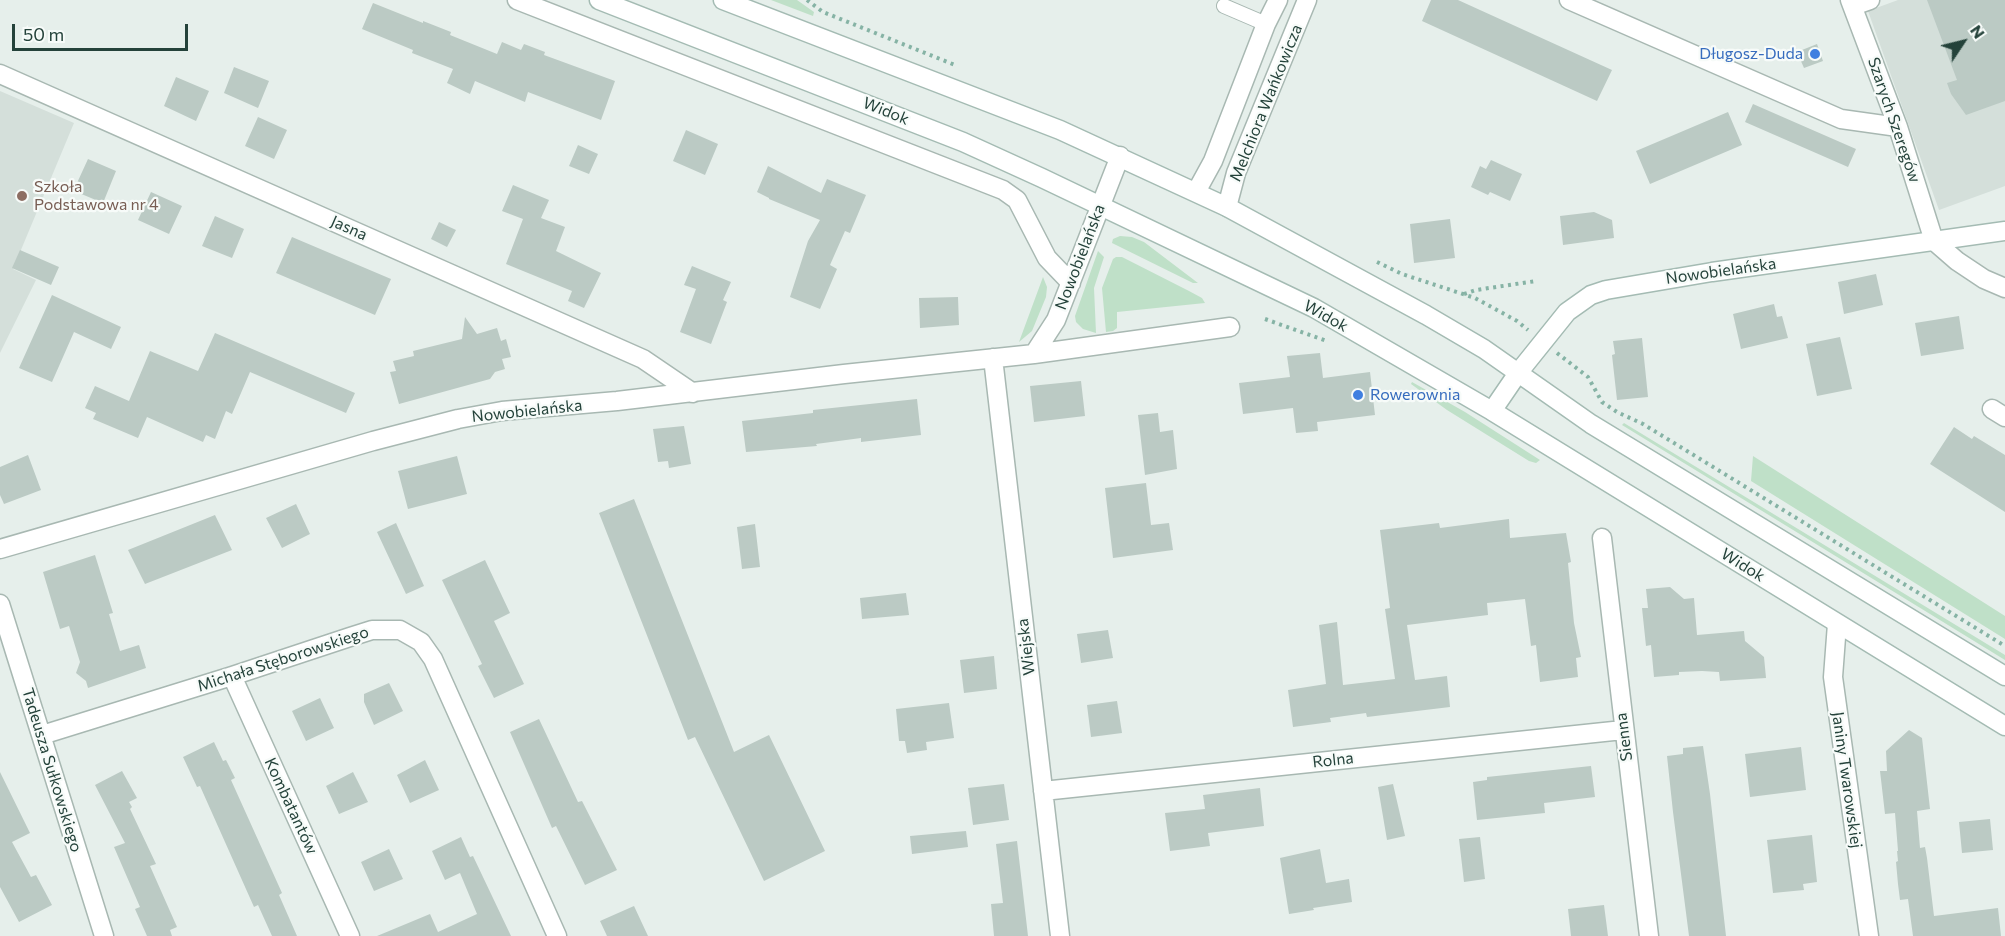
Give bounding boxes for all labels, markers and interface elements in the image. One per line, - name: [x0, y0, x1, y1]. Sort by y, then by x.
- scale bar: [15, 12, 190, 50]
- north arrow: [1933, 12, 1993, 72]
- text: N: [1967, 21, 1989, 42]
- street label: Melchiora Wańkowicza: [1226, 22, 1306, 184]
- text: 50 m: [23, 23, 64, 45]
- place label: Długosz-Duda: [1699, 44, 1803, 64]
- marker: Długosz-Duda: [1808, 47, 1822, 61]
- street label: Szarych Szeregów: [1864, 55, 1924, 185]
- street label: Widok: [860, 93, 912, 129]
- place label: Szkoła Podstawowa nr 4: [34, 177, 159, 215]
- marker: Szkoła Podstawowa nr 4: [15, 189, 29, 203]
- street label: Nowobielańska: [1051, 202, 1109, 312]
- street label: Jasna: [328, 212, 370, 244]
- street label: Nowobielańska: [1665, 254, 1777, 288]
- street label: Widok: [1300, 296, 1352, 336]
- place label: Rowerownia: [1370, 385, 1460, 405]
- marker: Rowerownia: [1351, 388, 1365, 402]
- street label: Nowobielańska: [471, 396, 583, 426]
- street label: Widok: [1718, 544, 1768, 586]
- street label: Wiejska: [1013, 617, 1039, 677]
- street label: Michała Stęborowskiego: [195, 622, 371, 696]
- street label: Tadeusza Sułkowskiego: [18, 686, 86, 854]
- street label: Janiny Twarowskiej: [1828, 711, 1866, 849]
- street label: Sienna: [1612, 712, 1636, 762]
- street label: Rolna: [1311, 748, 1355, 772]
- street label: Kombatantów: [260, 755, 322, 857]

